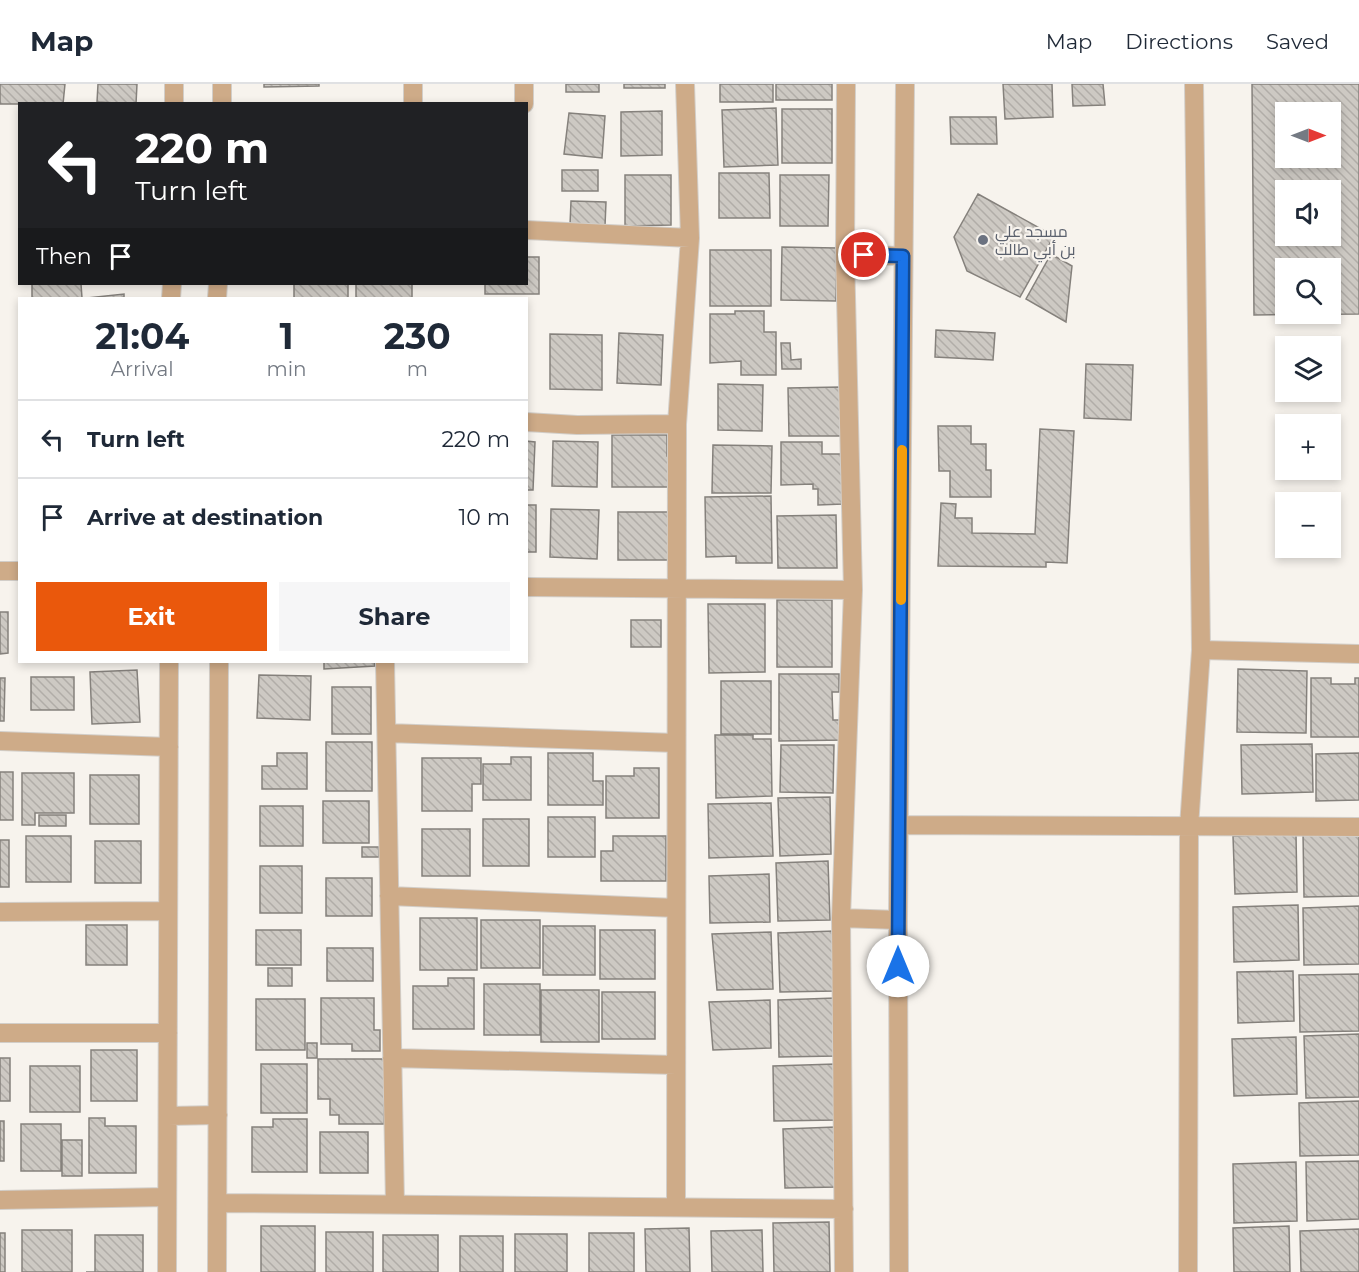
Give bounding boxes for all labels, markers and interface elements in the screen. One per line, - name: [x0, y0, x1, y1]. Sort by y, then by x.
- text: Map: [30, 24, 93, 58]
- text: Map: [1046, 29, 1092, 54]
- text: Directions: [1125, 29, 1233, 54]
- text: Saved: [1266, 29, 1329, 54]
- north arrow: [1275, 102, 1341, 168]
- map controls: [1275, 102, 1341, 558]
- text: 220 m: [135, 122, 269, 174]
- icon: left: [36, 126, 114, 204]
- text: Turn left: [135, 174, 248, 207]
- button: sound: [1275, 180, 1341, 246]
- place label: مسجد علي بن أبي طالب: [995, 222, 1076, 263]
- pin: [838, 229, 889, 280]
- marker: مسجد علي بن أبي طالب: [976, 233, 990, 247]
- icon: arrive: [847, 238, 880, 271]
- icon: arrive: [104, 240, 137, 273]
- text: Then: [36, 243, 92, 270]
- button: search: [1275, 258, 1341, 324]
- text: 21:04: [95, 314, 189, 358]
- text: 1: [279, 314, 294, 358]
- text: 230: [384, 314, 451, 358]
- button: layers: [1275, 336, 1341, 402]
- text: Arrival: [111, 357, 174, 381]
- text: min: [266, 357, 307, 381]
- text: m: [407, 357, 428, 381]
- button: +: [1275, 414, 1341, 480]
- icon: left: [36, 423, 69, 456]
- text: Turn left: [87, 426, 185, 453]
- text: 220 m: [441, 426, 510, 453]
- button: −: [1275, 492, 1341, 558]
- icon: arrive: [36, 501, 69, 534]
- text: Arrive at destination: [87, 504, 323, 531]
- text: 10 m: [458, 504, 510, 531]
- button: Exit: [36, 582, 267, 651]
- button: Share: [279, 582, 510, 651]
- position arrow: [866, 934, 930, 998]

